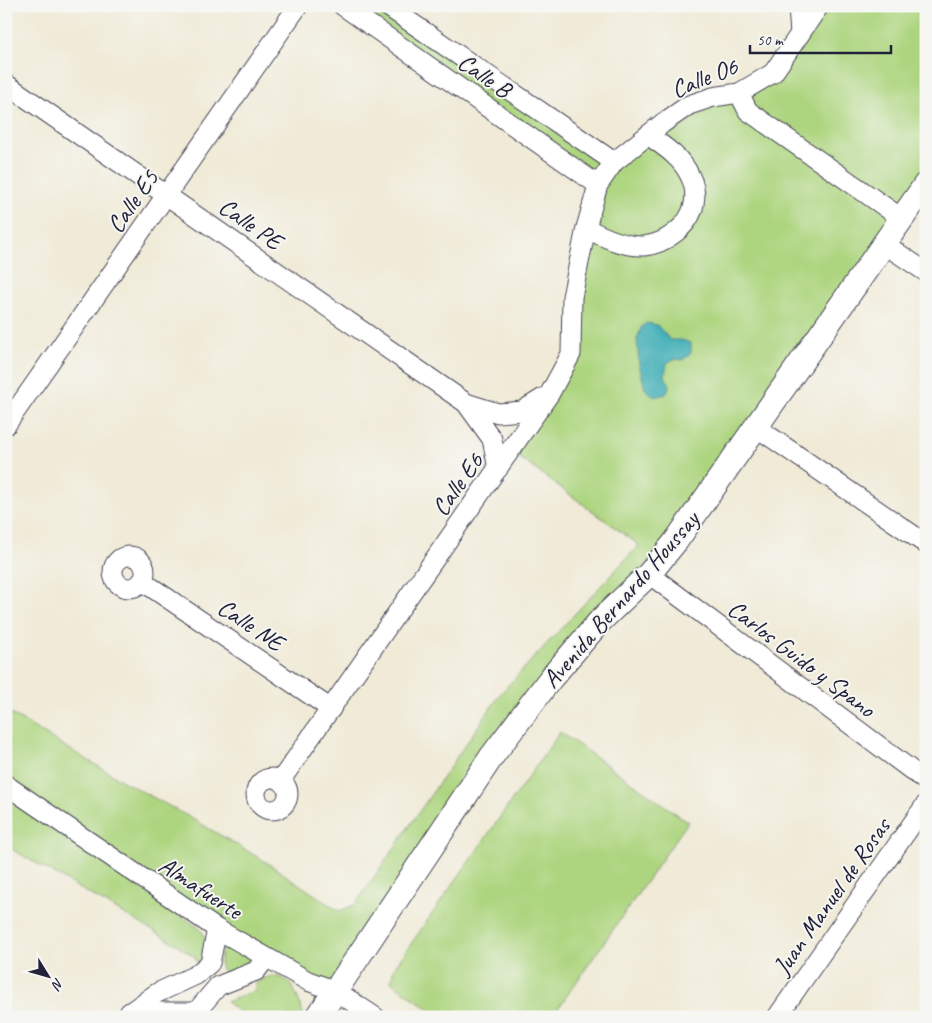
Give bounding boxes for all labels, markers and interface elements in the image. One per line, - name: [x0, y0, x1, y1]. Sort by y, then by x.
- scale bar: [750, 22, 891, 54]
- text: 50 m: [757, 31, 784, 50]
- street label: Calle B: [451, 46, 519, 107]
- street label: Calle O6: [666, 50, 743, 106]
- street label: Calle E5: [100, 162, 167, 239]
- street label: Calle PE: [212, 191, 291, 259]
- street label: Calle E6: [425, 446, 491, 522]
- street label: Avenida Bernardo Houssay: [535, 503, 708, 695]
- street label: Calle NE: [211, 591, 292, 660]
- street label: Carlos Guido y Spano: [721, 593, 883, 725]
- street label: Juan Manuel de Rosas: [765, 810, 899, 982]
- street label: Almafuerte: [153, 849, 250, 928]
- north arrow: [22, 950, 72, 1000]
- text: N: [47, 975, 67, 994]

